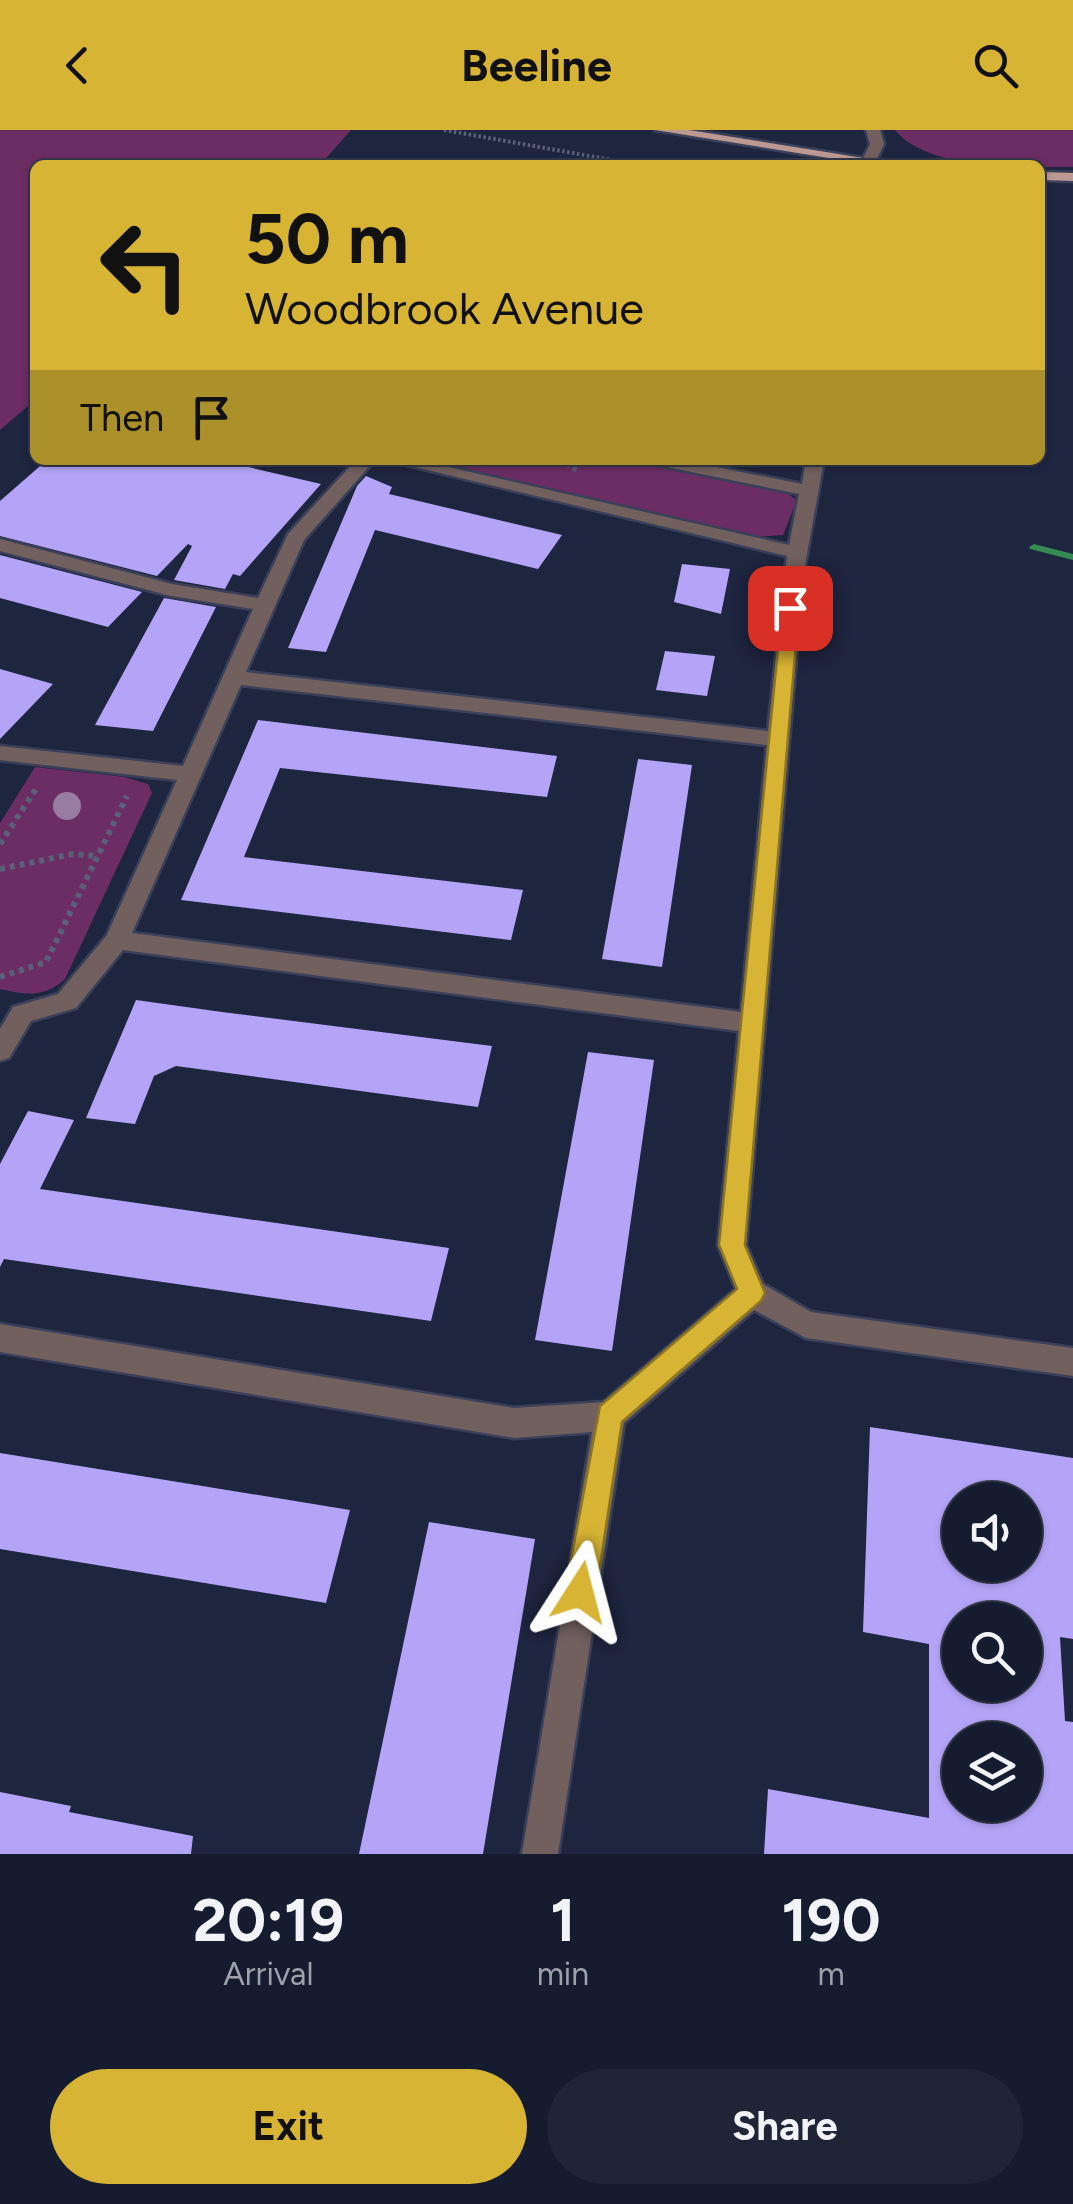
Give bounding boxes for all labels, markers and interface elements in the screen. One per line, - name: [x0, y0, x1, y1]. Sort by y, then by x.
- icon: back: [50, 38, 105, 93]
- text: Beeline: [461, 38, 612, 92]
- icon: search: [968, 38, 1023, 93]
- text: 50 m: [245, 196, 409, 281]
- icon: left: [80, 200, 210, 330]
- text: Woodbrook Avenue: [245, 281, 644, 335]
- icon: arrive: [184, 390, 239, 445]
- text: Then: [80, 395, 164, 441]
- pin: [748, 566, 833, 651]
- icon: arrive: [763, 581, 818, 636]
- map controls: [942, 1482, 1042, 1822]
- button: sound: [942, 1482, 1042, 1582]
- position arrow: [528, 1540, 632, 1644]
- button: search: [942, 1602, 1042, 1702]
- button: layers: [942, 1722, 1042, 1822]
- text: 20:19: [192, 1884, 344, 1956]
- text: 1: [550, 1884, 576, 1956]
- text: 190: [782, 1884, 881, 1956]
- text: Arrival: [223, 1955, 313, 1993]
- text: min: [537, 1955, 589, 1993]
- text: m: [817, 1955, 845, 1993]
- button: Exit: [50, 2069, 527, 2184]
- button: Share: [547, 2069, 1023, 2184]

